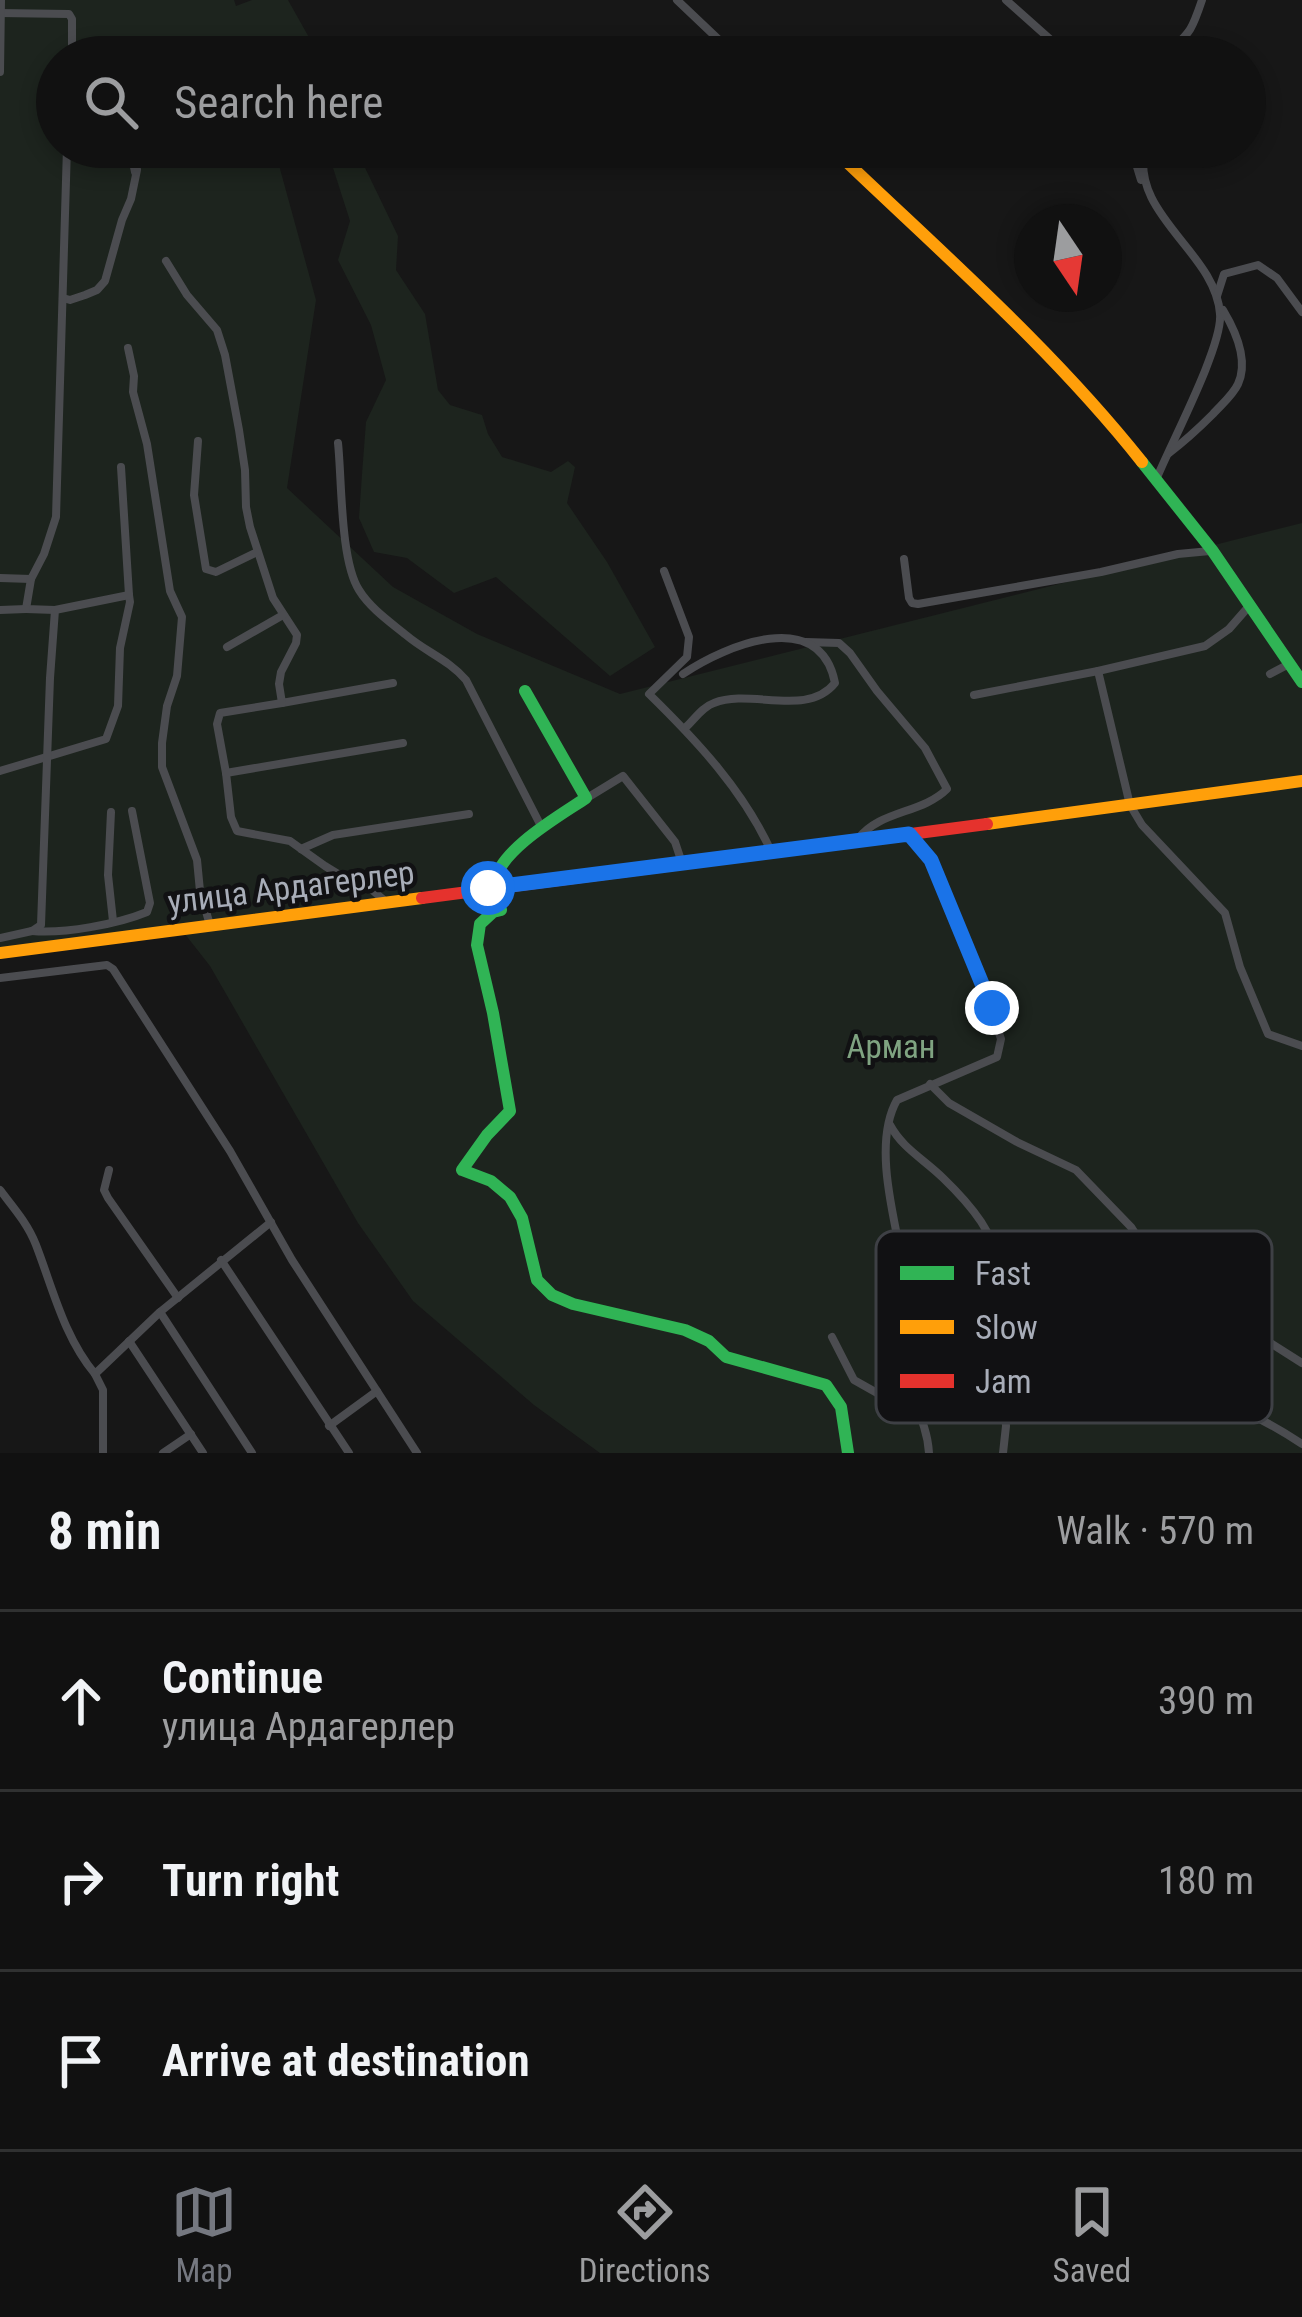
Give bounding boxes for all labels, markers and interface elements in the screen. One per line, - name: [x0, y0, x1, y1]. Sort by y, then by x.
- search box: [36, 36, 1266, 168]
- icon: search: [78, 69, 144, 135]
- text: Search here: [174, 76, 383, 129]
- north arrow: [1014, 204, 1122, 312]
- street label: улица Ардагерлер: [166, 853, 416, 921]
- route start: [461, 861, 515, 915]
- route end: [965, 981, 1019, 1035]
- park label: Арман: [846, 1027, 936, 1066]
- legend: [876, 1231, 1272, 1423]
- text: Fast: [975, 1254, 1031, 1293]
- text: Slow: [975, 1308, 1038, 1347]
- text: Jam: [975, 1362, 1032, 1401]
- text: 8 min: [48, 1502, 161, 1561]
- text: Walk · 570 m: [1056, 1508, 1254, 1554]
- text: Continue: [162, 1651, 323, 1704]
- icon: ahead: [48, 1668, 114, 1734]
- text: 390 m: [1158, 1678, 1254, 1724]
- text: улица Ардагерлер: [162, 1704, 455, 1750]
- icon: right: [48, 1848, 114, 1914]
- text: Turn right: [162, 1854, 339, 1907]
- text: 180 m: [1158, 1858, 1254, 1904]
- icon: arrive: [48, 2028, 114, 2094]
- text: Arrive at destination: [162, 2034, 530, 2087]
- tab: Map: [171, 2179, 237, 2290]
- tab: Directions: [579, 2179, 711, 2290]
- tab: Saved: [1053, 2179, 1131, 2290]

